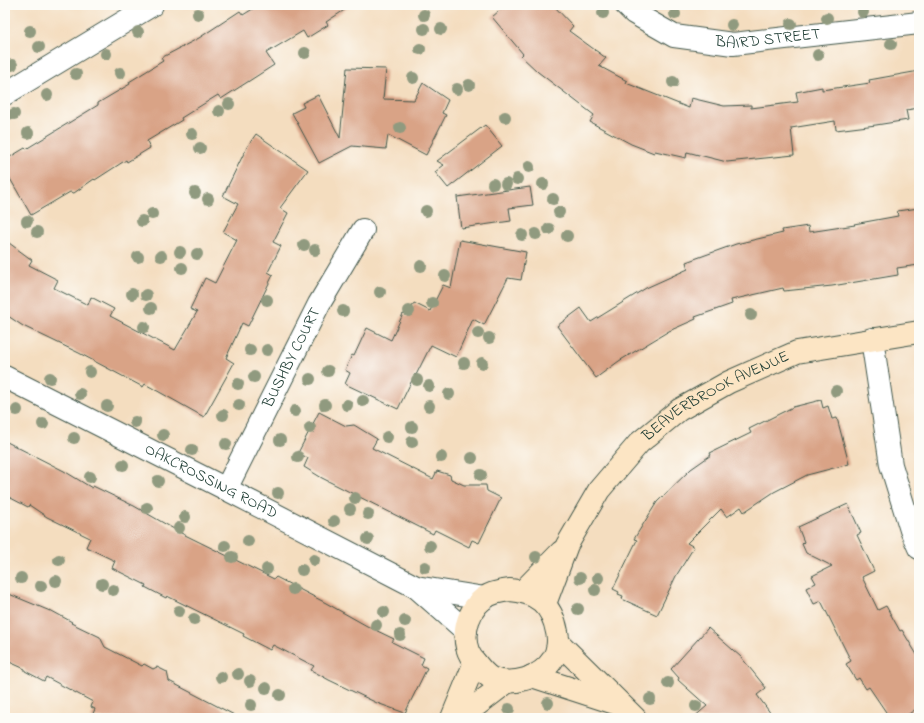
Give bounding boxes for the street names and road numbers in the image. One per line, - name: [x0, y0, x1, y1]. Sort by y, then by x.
- street label: BAIRD STREET: [713, 22, 822, 56]
- street label: BUSHBY COURT: [256, 303, 327, 413]
- street label: BEAVERBROOK AVENUE: [636, 345, 793, 448]
- street label: OAKCROSSING ROAD: [140, 438, 282, 526]

